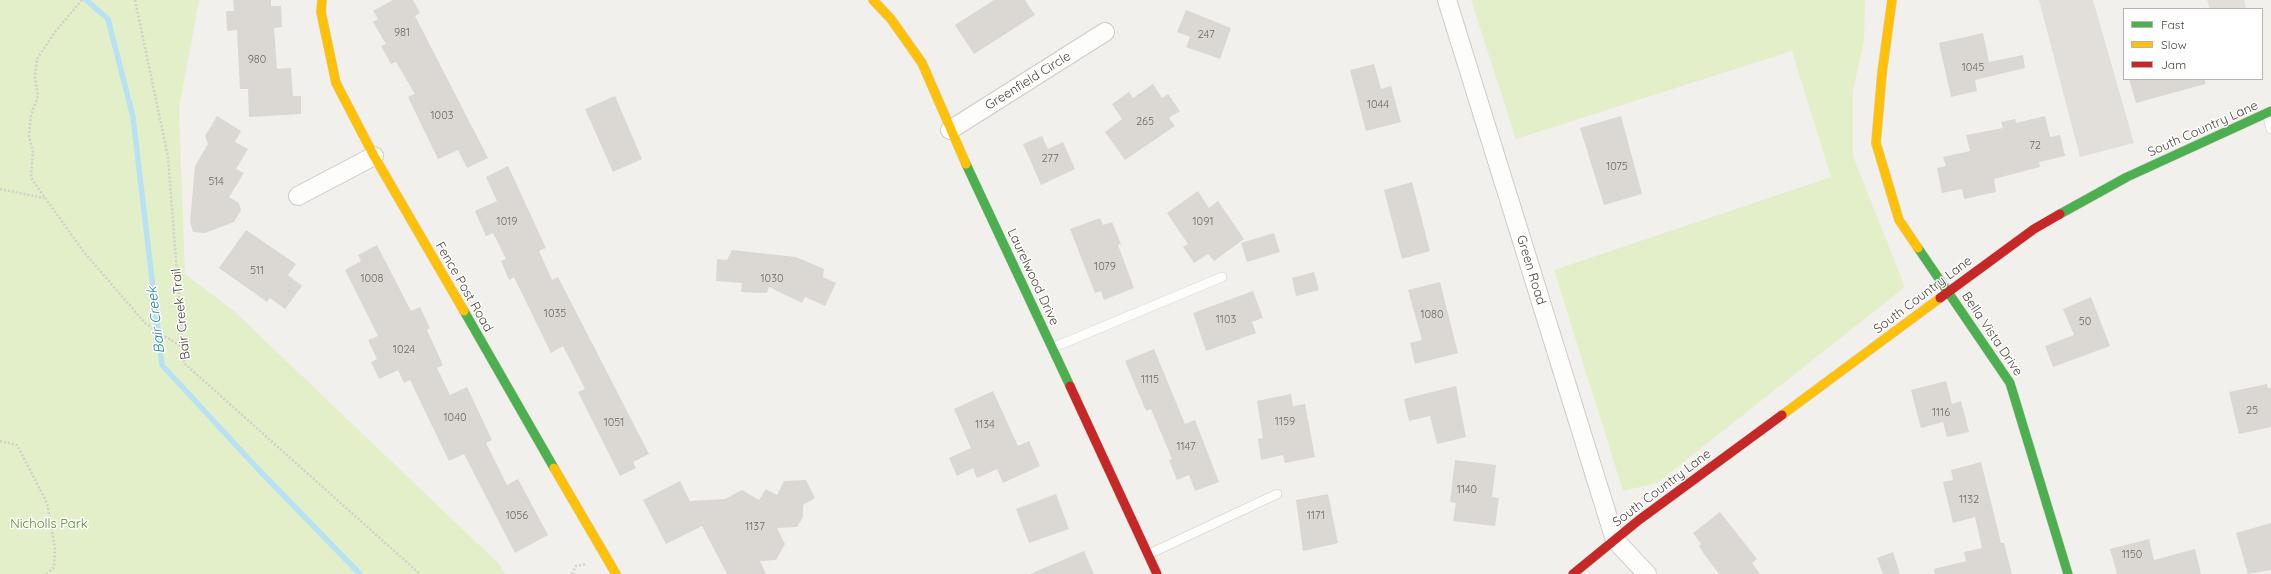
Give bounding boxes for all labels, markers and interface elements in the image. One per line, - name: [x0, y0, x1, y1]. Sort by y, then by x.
- legend: [2123, 8, 2263, 80]
- text: Fast: [2161, 17, 2185, 32]
- house number: 981: [394, 26, 410, 40]
- house number: 247: [1197, 28, 1215, 42]
- text: Slow: [2161, 37, 2187, 52]
- street label: Greenfield Circle: [982, 48, 1074, 114]
- house number: 980: [248, 53, 266, 67]
- text: Jam: [2161, 57, 2186, 72]
- house number: 1045: [1962, 61, 1984, 75]
- house number: 1044: [1367, 98, 1389, 112]
- street label: South Country Lane: [2145, 98, 2261, 160]
- house number: 1003: [431, 109, 453, 123]
- house number: 265: [1136, 115, 1154, 129]
- house number: 72: [2029, 139, 2041, 153]
- house number: 277: [1041, 152, 1059, 166]
- house number: 1075: [1606, 160, 1628, 174]
- house number: 514: [208, 175, 224, 189]
- house number: 1019: [497, 215, 517, 229]
- house number: 1091: [1193, 215, 1213, 229]
- street label: Laurelwood Drive: [1004, 226, 1062, 328]
- street label: Green Road: [1513, 233, 1549, 307]
- street label: Fence Post Road: [432, 239, 496, 335]
- street label: South Country Lane: [1871, 253, 1975, 337]
- house number: 1079: [1094, 260, 1116, 274]
- house number: 511: [250, 264, 264, 278]
- street label: Bair Creek Trail: [168, 268, 194, 360]
- house number: 1008: [360, 272, 384, 286]
- house number: 1030: [761, 272, 783, 286]
- water label: Bair Creek: [144, 286, 168, 354]
- street label: Bella Vista Drive: [1958, 289, 2026, 379]
- house number: 1035: [544, 307, 566, 321]
- house number: 1080: [1420, 308, 1444, 322]
- house number: 1103: [1216, 313, 1236, 327]
- house number: 50: [2079, 315, 2091, 329]
- house number: 1024: [393, 343, 415, 357]
- house number: 1115: [1141, 373, 1159, 387]
- house number: 25: [2246, 404, 2258, 418]
- house number: 1116: [1932, 406, 1950, 420]
- house number: 1040: [444, 411, 466, 425]
- house number: 1159: [1275, 415, 1295, 429]
- house number: 1051: [604, 416, 624, 430]
- house number: 1134: [975, 418, 995, 432]
- house number: 1147: [1176, 440, 1196, 454]
- street label: South Country Lane: [1610, 446, 1714, 530]
- house number: 1140: [1457, 483, 1477, 497]
- house number: 1132: [1959, 493, 1979, 507]
- house number: 1056: [506, 509, 528, 523]
- house number: 1171: [1307, 509, 1325, 523]
- park label: Nicholls Park: [10, 516, 88, 532]
- house number: 1137: [745, 520, 765, 534]
- house number: 1150: [2122, 548, 2142, 562]

